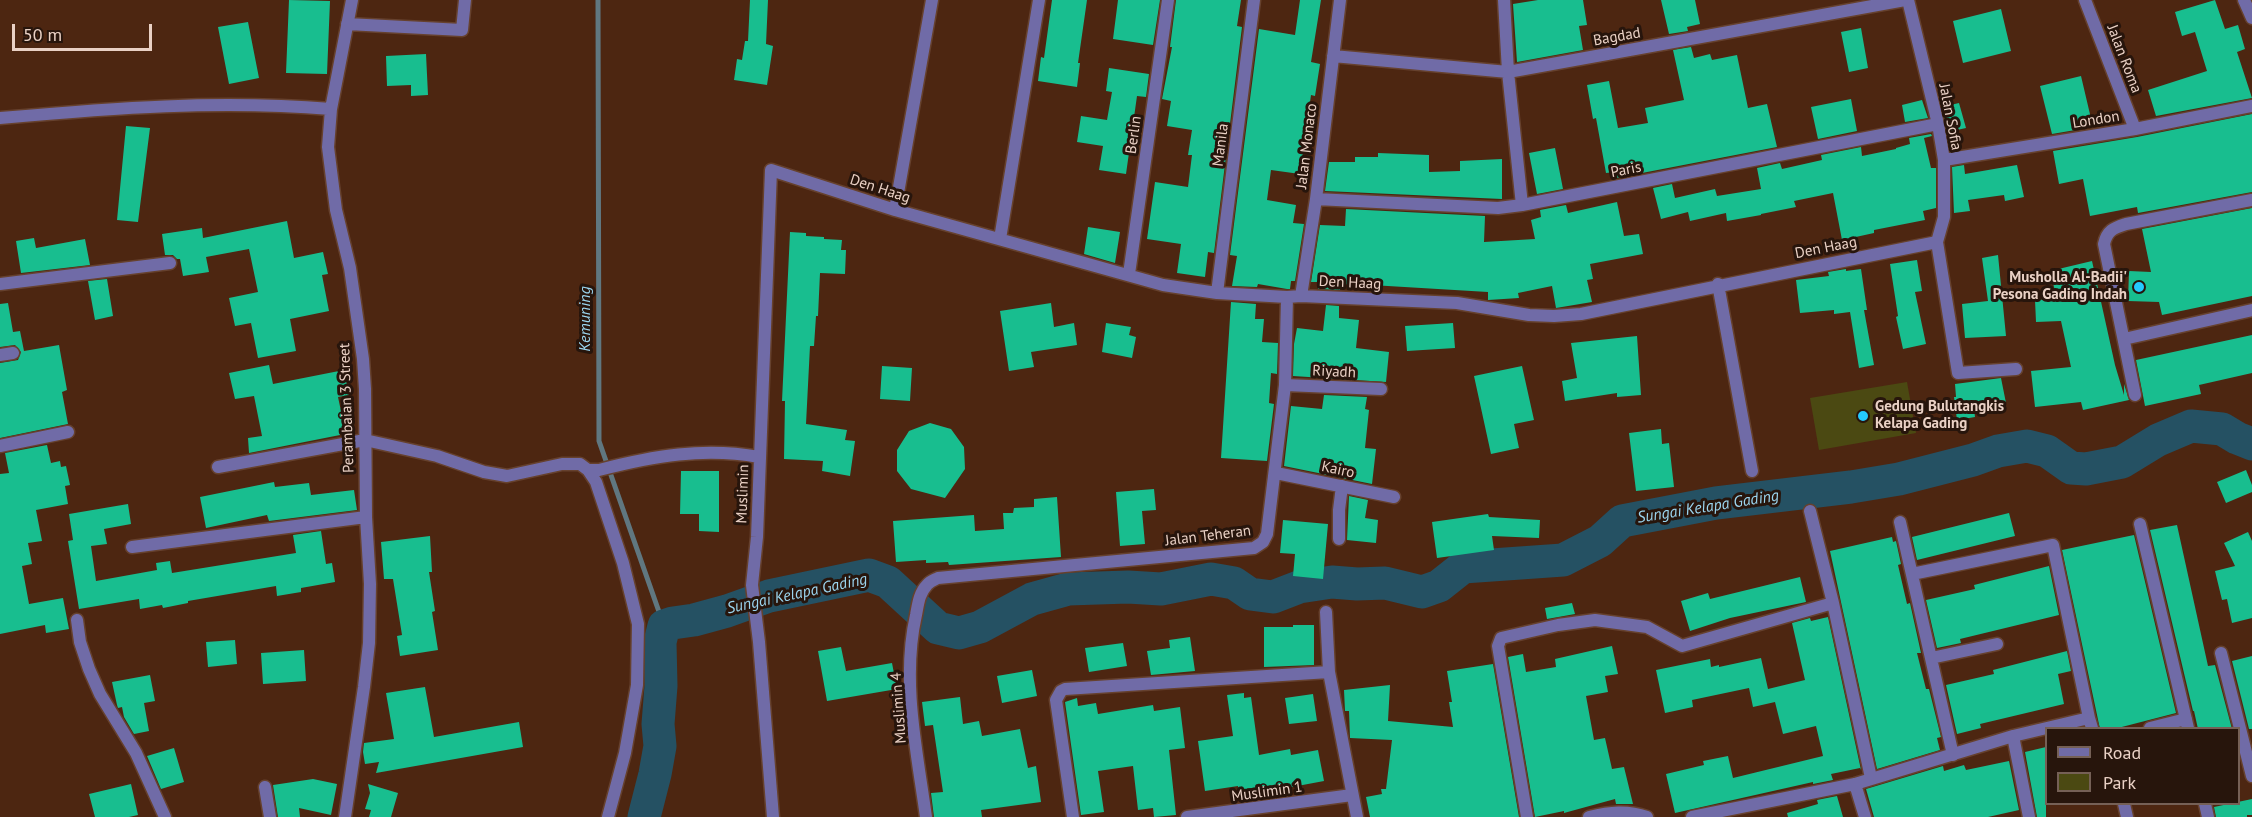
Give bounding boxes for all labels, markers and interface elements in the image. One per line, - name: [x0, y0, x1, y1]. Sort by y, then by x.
- scale bar: [15, 12, 154, 50]
- street label: Jalan Roma: [2103, 22, 2145, 96]
- text: 50 m: [23, 23, 62, 46]
- street label: Bagdad: [1592, 24, 1642, 50]
- street label: Jalan Sofia: [1935, 82, 1965, 152]
- street label: Jalan Monaco: [1293, 102, 1321, 190]
- street label: London: [2071, 107, 2121, 133]
- street label: Berlin: [1122, 115, 1146, 155]
- street label: Manila: [1209, 122, 1233, 168]
- street label: Paris: [1609, 158, 1643, 182]
- street label: Den Haag: [847, 171, 913, 207]
- street label: Den Haag: [1794, 233, 1858, 263]
- place label: Musholla Al-Badii' Pesona Gading Indah: [1993, 269, 2127, 304]
- street label: Den Haag: [1318, 272, 1382, 294]
- marker: Musholla Al-Badii' Pesona Gading Indah: [2132, 280, 2146, 294]
- water label: Kemuning: [575, 286, 595, 352]
- street label: Perambaian 3 Street: [336, 343, 358, 473]
- street label: Riyadh: [1312, 362, 1356, 382]
- place label: Gedung Bulutangkis Kelapa Gading: [1875, 398, 2004, 433]
- marker: Gedung Bulutangkis Kelapa Gading: [1856, 409, 1870, 423]
- street label: Kairo: [1320, 458, 1356, 482]
- street label: Muslimin: [733, 464, 753, 524]
- water label: Sungai Kelapa Gading: [1636, 486, 1780, 528]
- street label: Jalan Teheran: [1164, 522, 1252, 550]
- water label: Sungai Kelapa Gading: [725, 570, 869, 618]
- street label: Muslimin 4: [888, 672, 910, 744]
- legend: [2045, 727, 2240, 805]
- text: Road: [2103, 741, 2141, 764]
- text: Park: [2103, 771, 2136, 794]
- street label: Muslimin 1: [1230, 778, 1304, 806]

